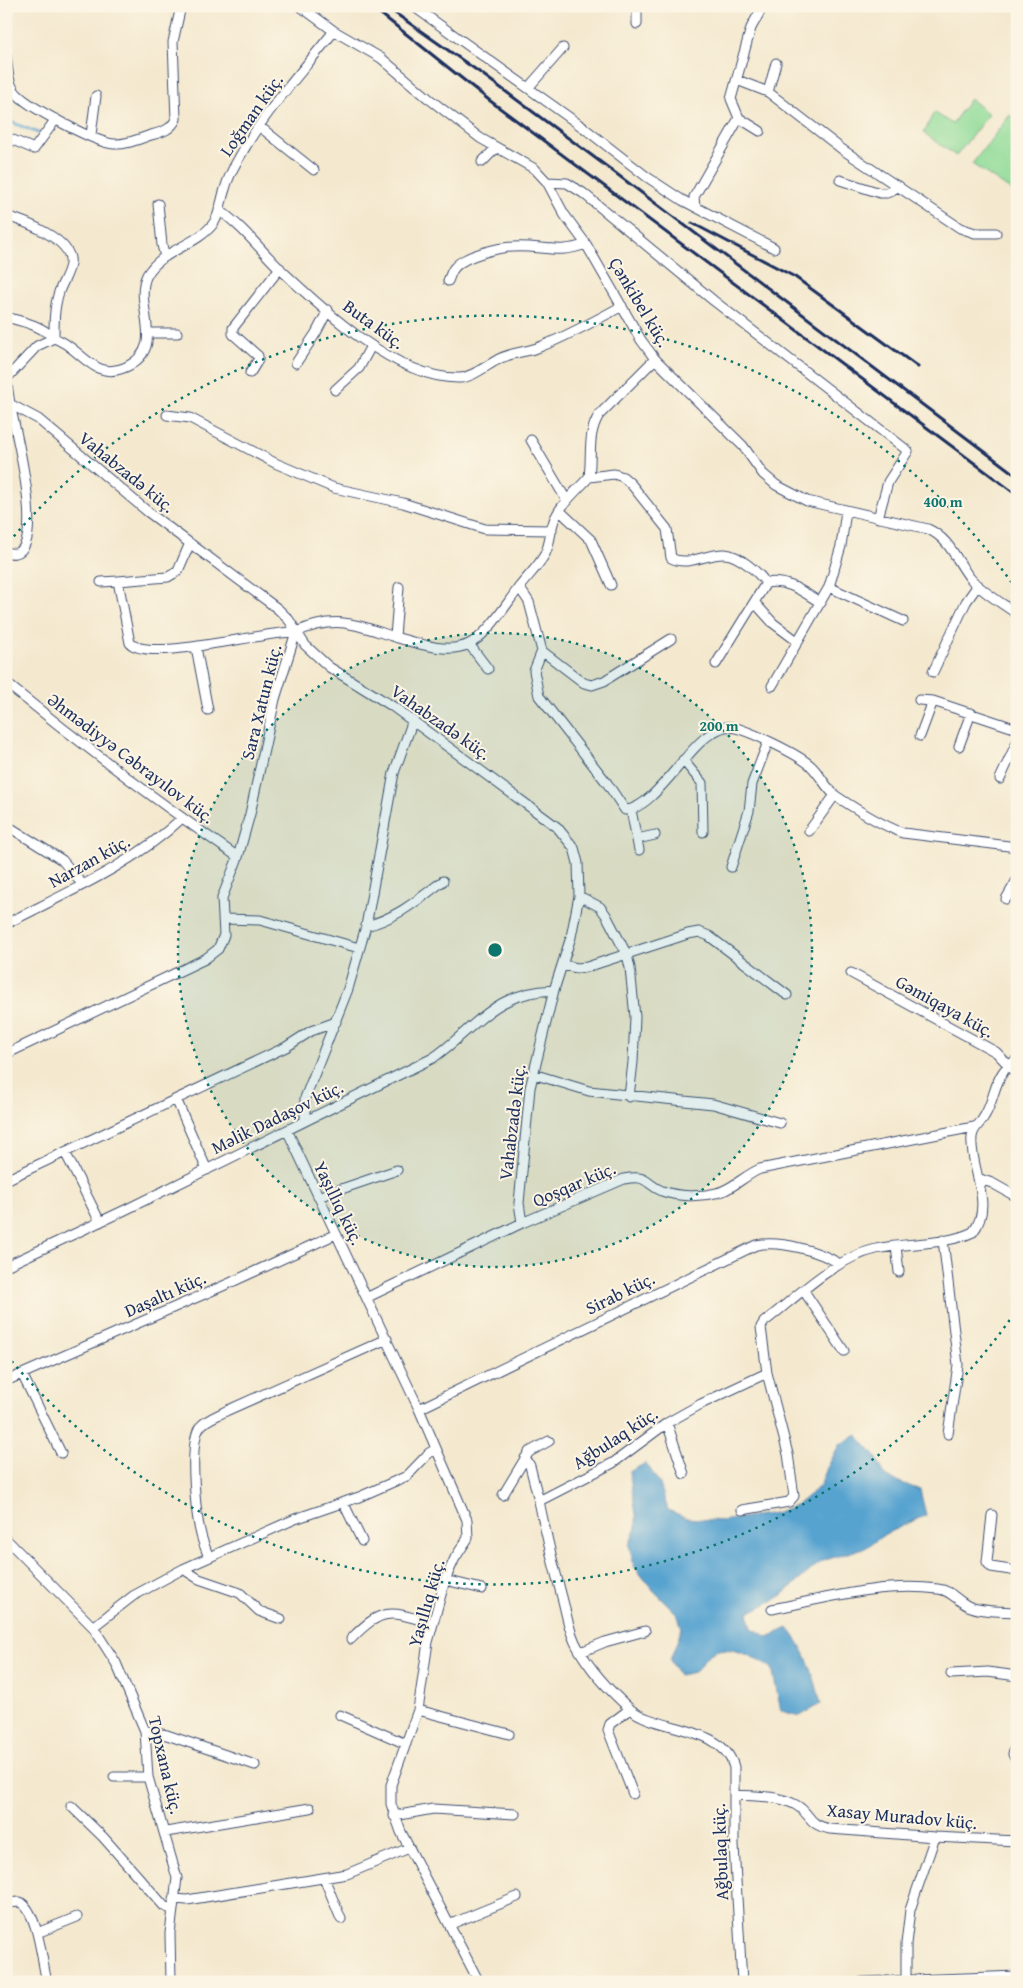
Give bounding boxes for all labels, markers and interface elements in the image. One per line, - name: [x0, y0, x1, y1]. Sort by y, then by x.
- street label: Loğman küç.: [213, 68, 289, 162]
- street label: Çənkibel küç.: [603, 252, 677, 352]
- street label: Buta küç.: [338, 293, 410, 355]
- street label: Vahabzadə küç.: [73, 425, 181, 519]
- text: 400 m: [923, 491, 963, 512]
- street label: Sara Xatun küç.: [234, 641, 288, 763]
- street label: Vahabzadə küç.: [385, 677, 497, 767]
- street label: Əhmədiyyə Cəbrayılov küç.: [42, 686, 220, 830]
- text: 200 m: [699, 715, 739, 736]
- street label: Narzan küç.: [43, 828, 135, 894]
- centre of rings: [486, 941, 504, 959]
- street label: Gəmiqaya küç.: [891, 968, 999, 1044]
- street label: Vahabzadə küç.: [491, 1062, 533, 1182]
- street label: Məlik Dadaşov küç.: [206, 1073, 348, 1161]
- street label: Qoşqar küç.: [528, 1154, 620, 1214]
- street label: Yaşıllıq küç.: [307, 1157, 371, 1249]
- street label: Daşaltı küç.: [120, 1264, 210, 1324]
- street label: Sirab küç.: [581, 1265, 659, 1321]
- street label: Ağbulaq küç.: [567, 1400, 663, 1476]
- street label: Yaşıllıq küç.: [401, 1556, 451, 1650]
- street label: Topxana küç.: [142, 1713, 190, 1817]
- street label: Xasay Muradov küç.: [826, 1796, 978, 1836]
- street label: Ağbulaq küç.: [705, 1803, 735, 1901]

